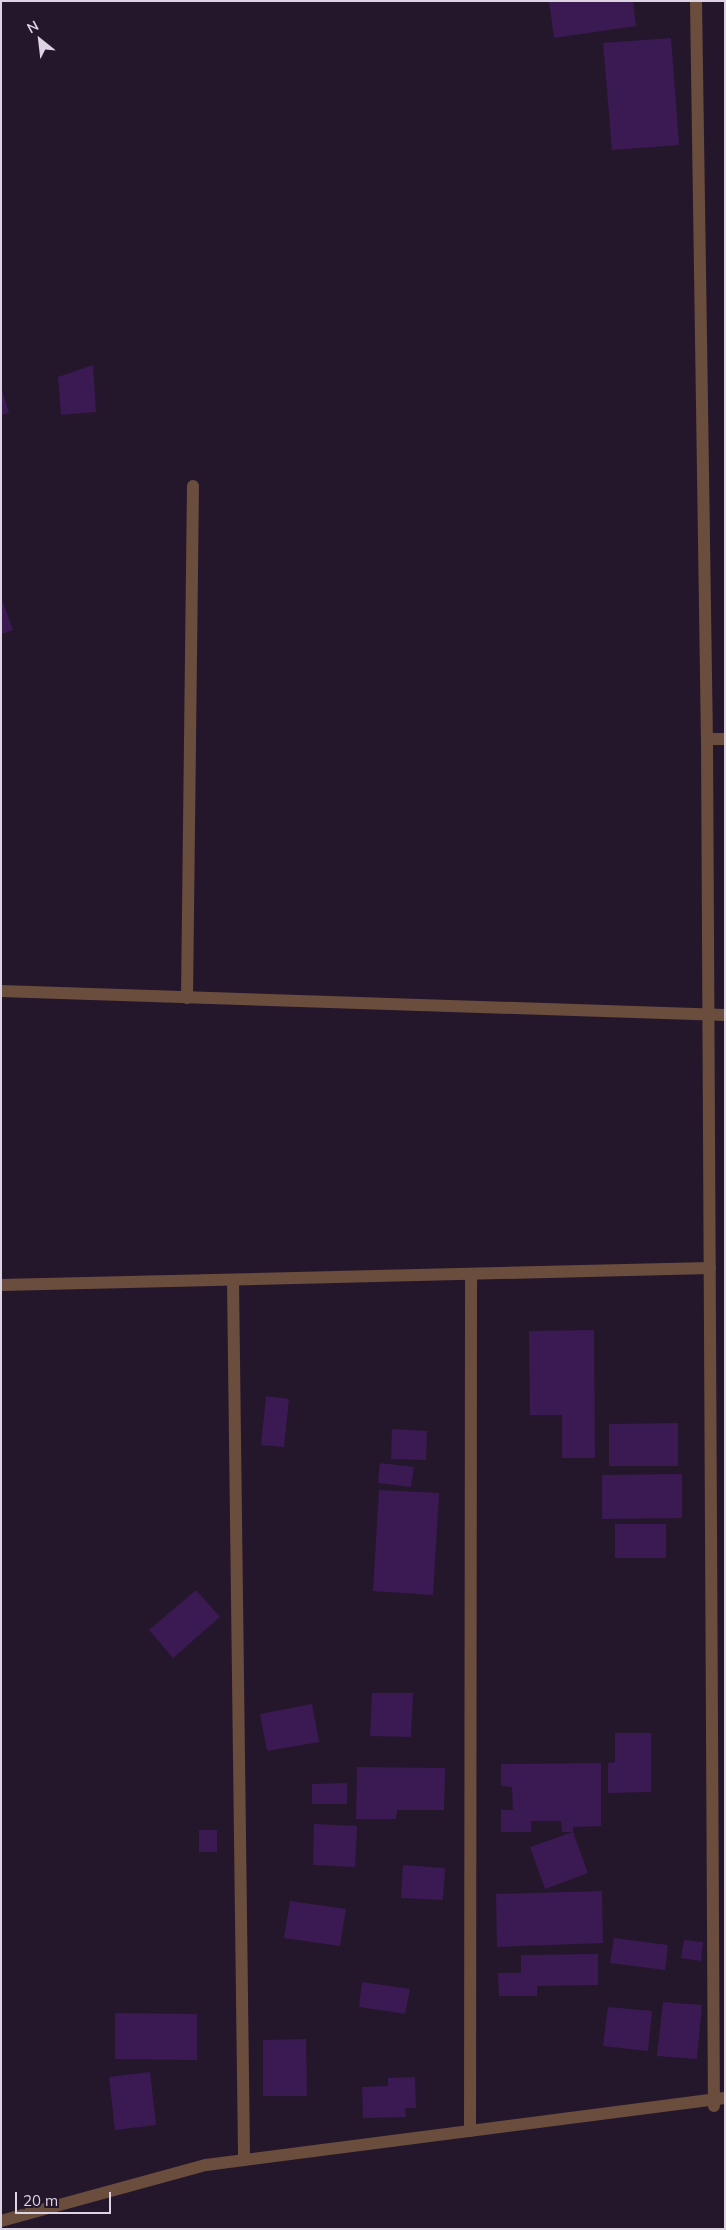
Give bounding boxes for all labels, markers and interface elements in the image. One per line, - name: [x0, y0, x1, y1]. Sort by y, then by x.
- north arrow: [15, 15, 65, 65]
- text: N: [24, 16, 42, 37]
- scale bar: [18, 2182, 114, 2214]
- text: 20 m: [23, 2191, 58, 2210]

